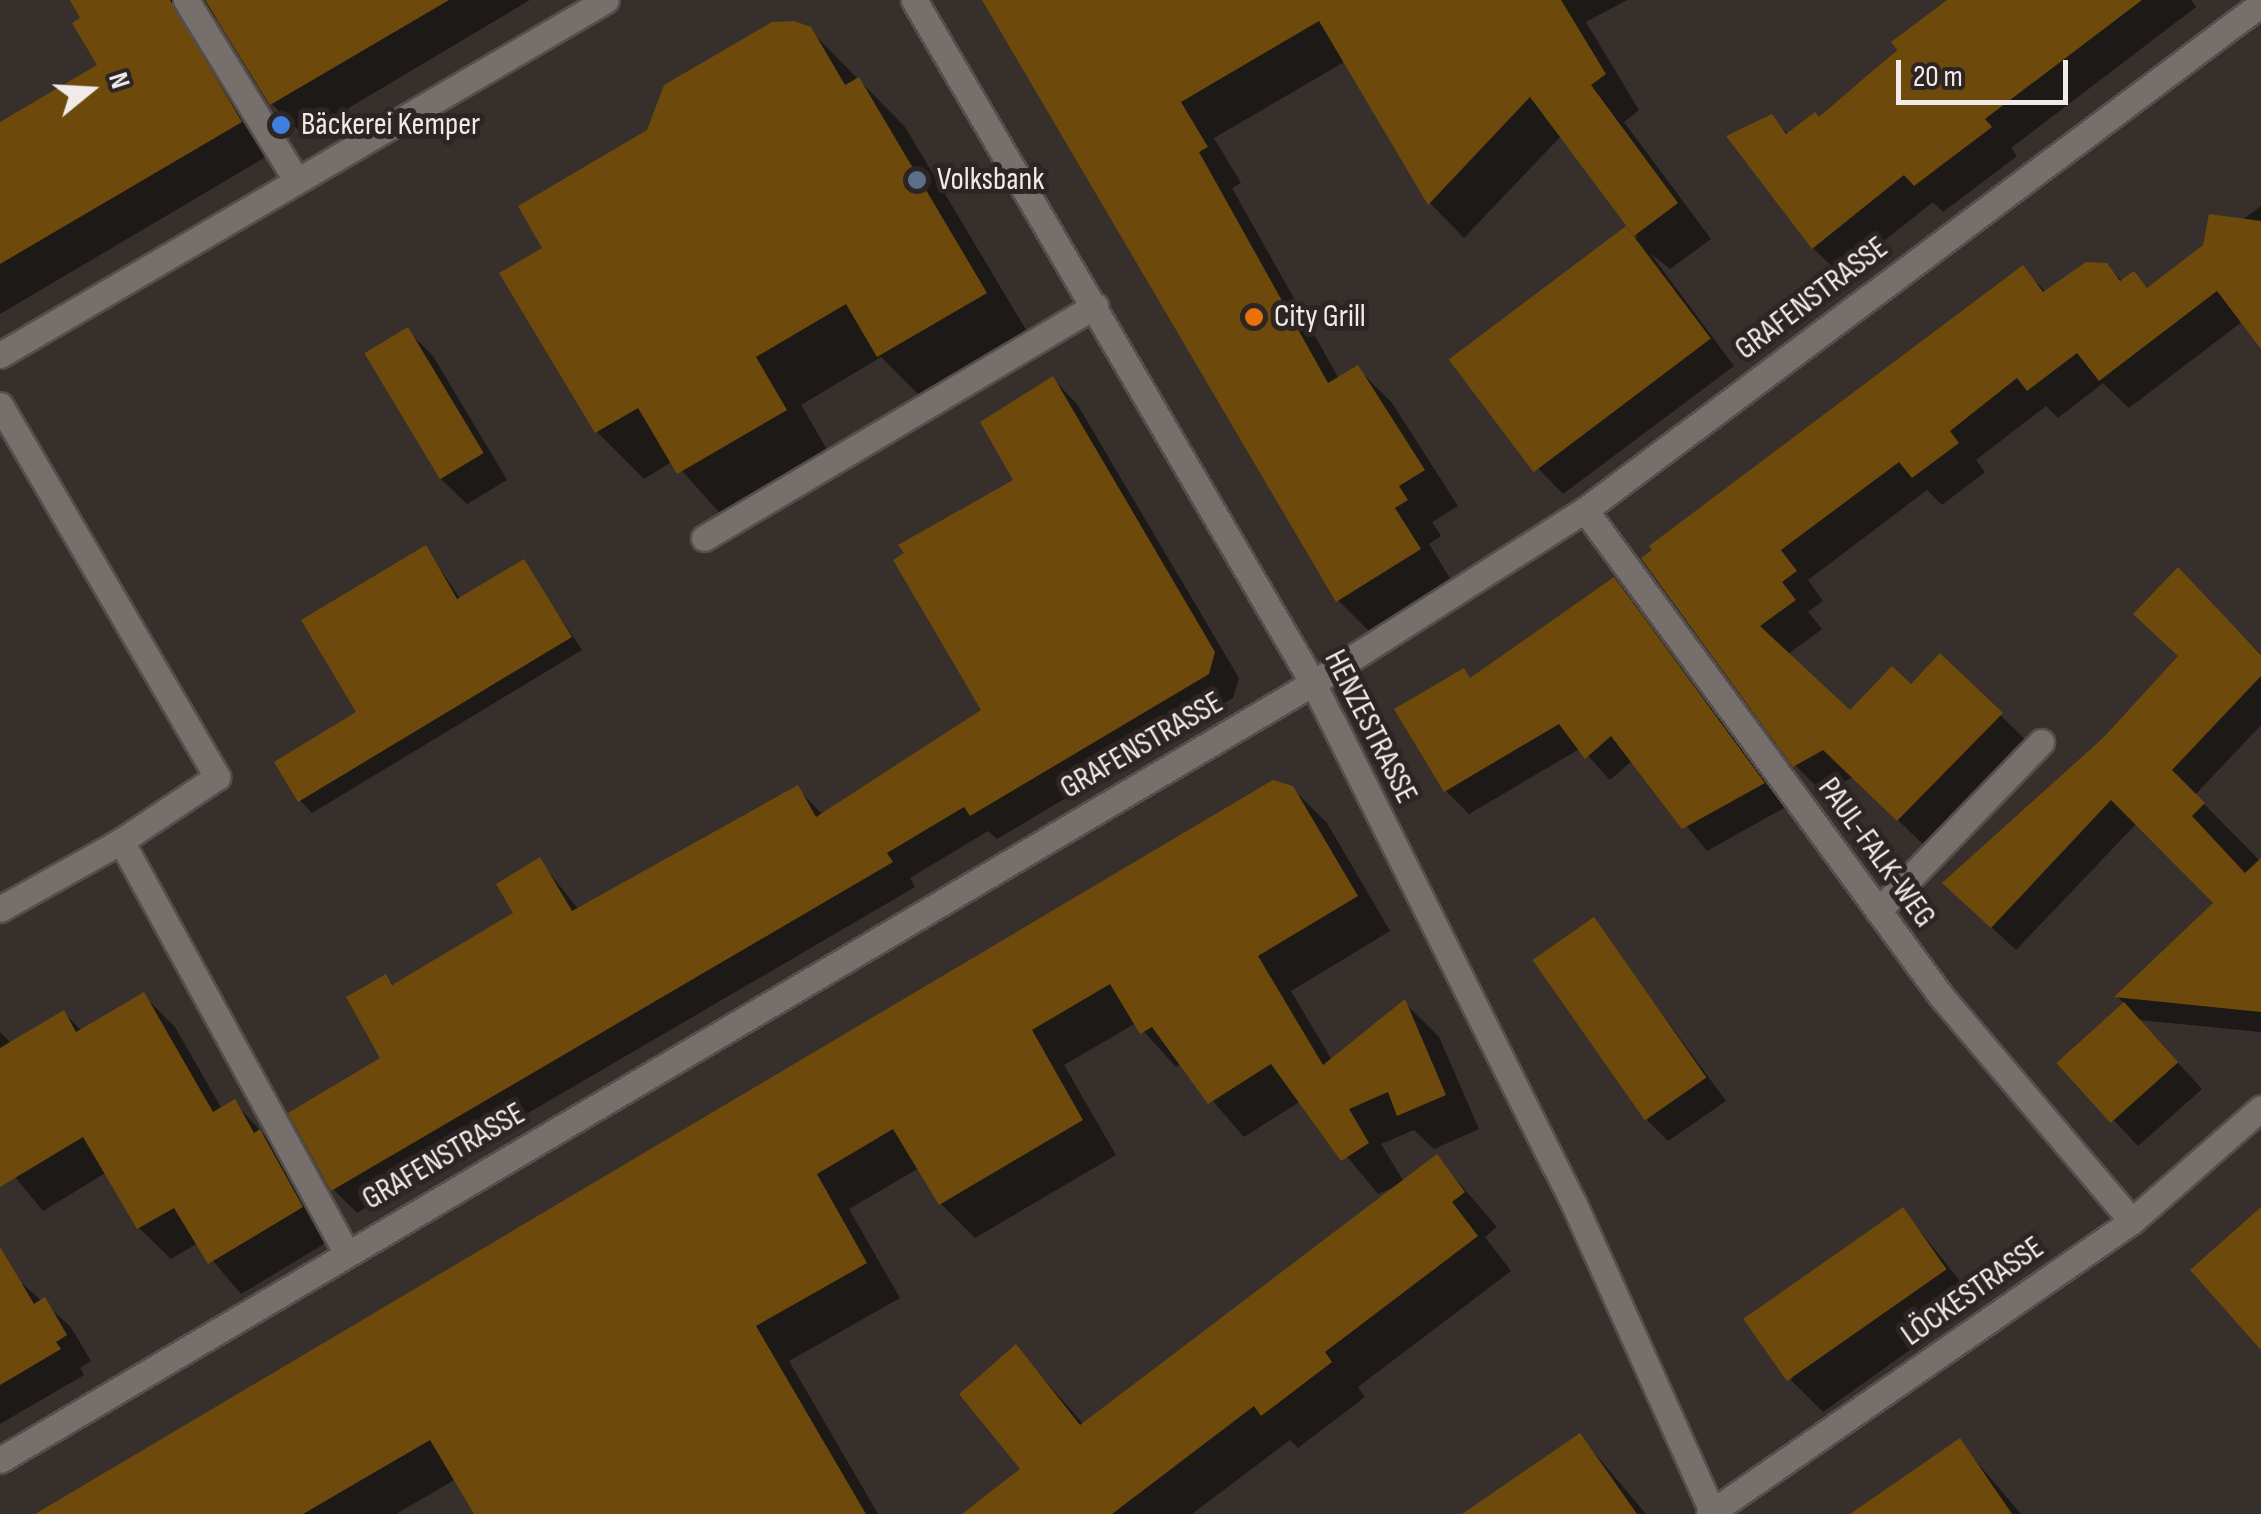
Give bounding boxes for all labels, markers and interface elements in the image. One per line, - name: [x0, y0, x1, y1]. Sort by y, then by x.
- north arrow: [40, 40, 140, 140]
- scale bar: [1901, 40, 2074, 102]
- text: 20 m: [1913, 59, 1963, 95]
- text: N: [101, 68, 137, 93]
- place label: Bäckerei Kemper: [301, 106, 480, 144]
- marker: Bäckerei Kemper: [270, 114, 292, 136]
- place label: Volksbank: [937, 161, 1044, 199]
- marker: Volksbank: [906, 169, 928, 191]
- street label: GRAFENSTRASSE: [1728, 229, 1896, 369]
- place label: City Grill: [1274, 298, 1366, 336]
- marker: City Grill: [1243, 306, 1265, 328]
- street label: HENZESTRASSE: [1315, 644, 1425, 810]
- street label: GRAFENSTRASSE: [1054, 684, 1230, 808]
- street label: PAUL-FALK-WEG: [1809, 771, 1943, 935]
- street label: GRAFENSTRASSE: [356, 1095, 532, 1219]
- street label: LÖCKESTRASSE: [1894, 1229, 2052, 1355]

